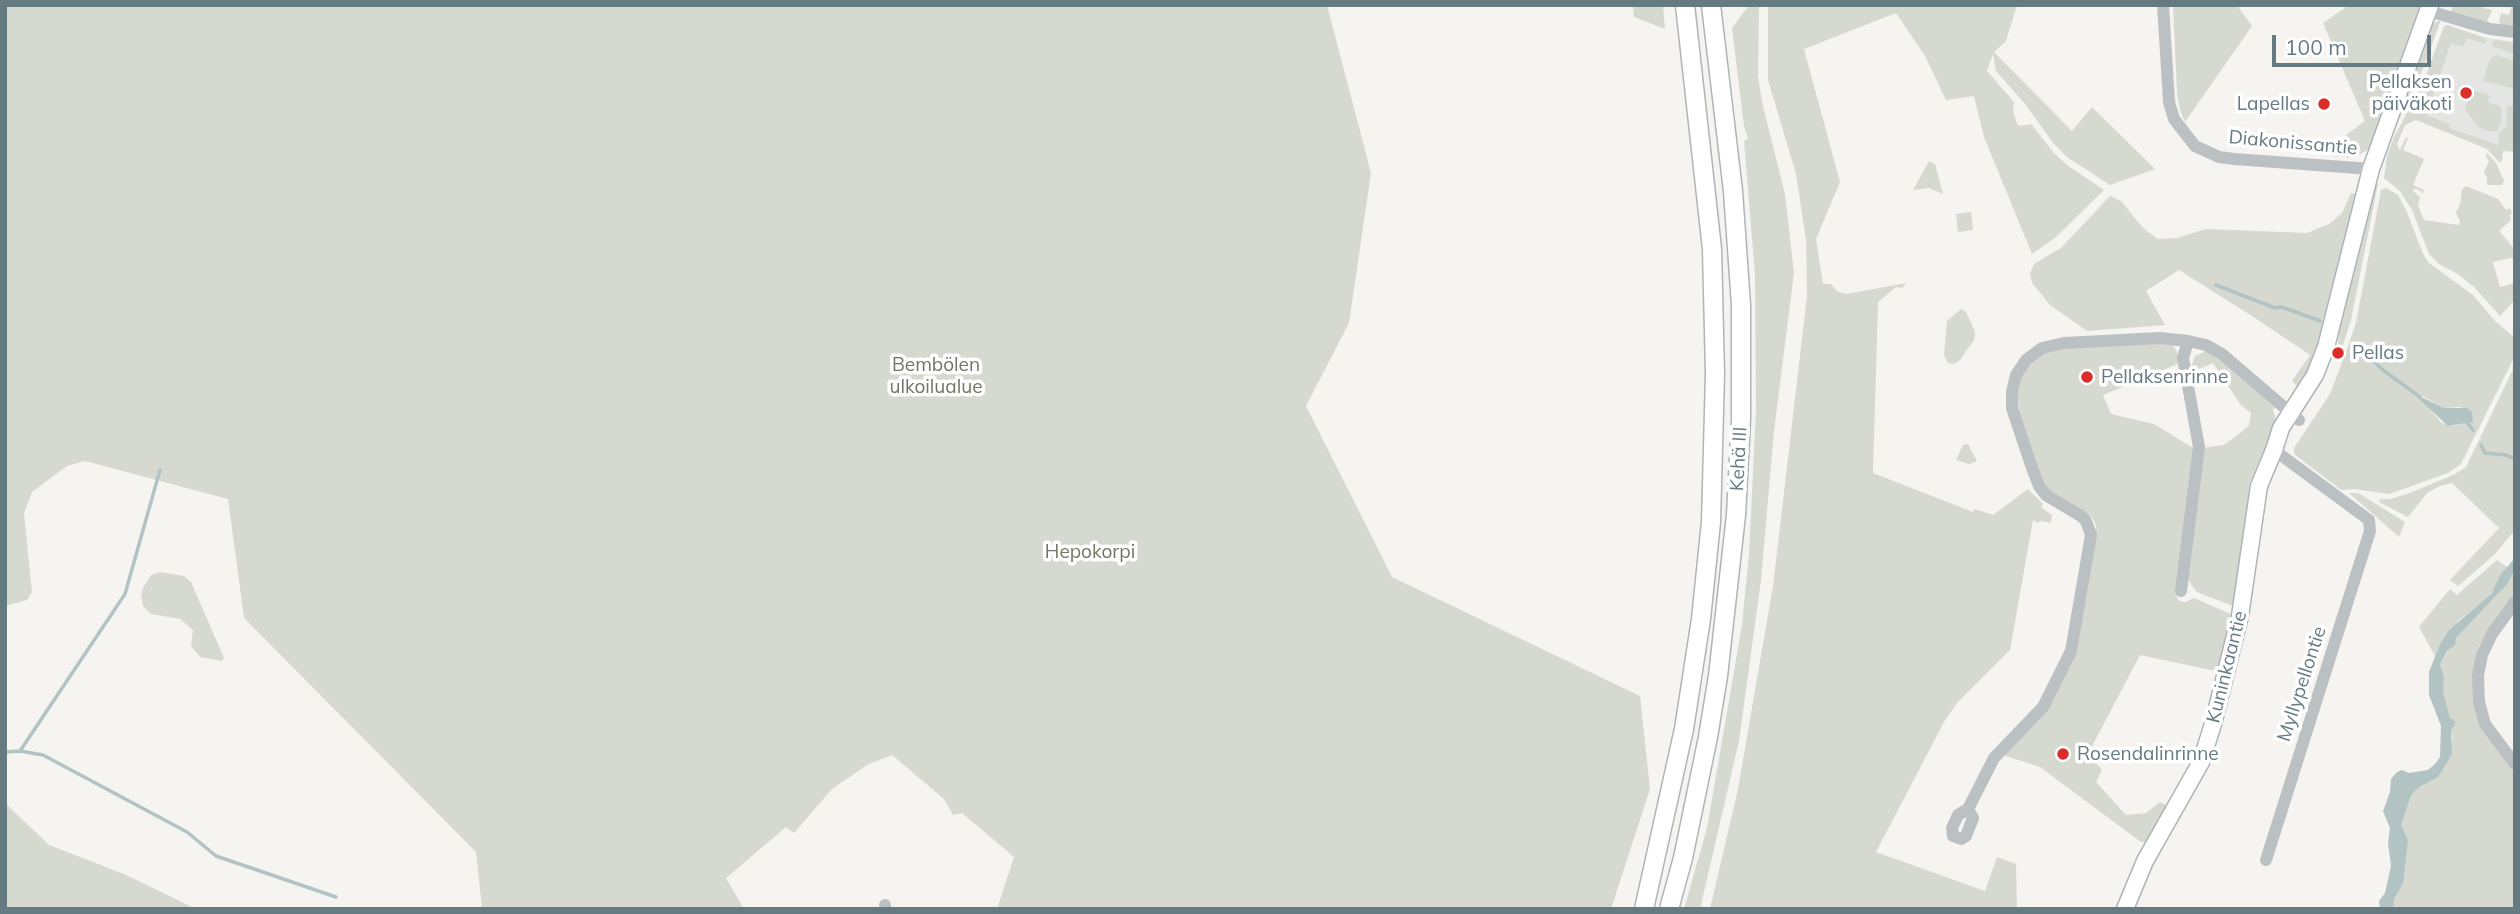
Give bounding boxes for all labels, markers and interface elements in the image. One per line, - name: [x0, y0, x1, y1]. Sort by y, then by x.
- scale bar: [2275, 21, 2434, 65]
- text: 100 m: [2285, 34, 2347, 60]
- place label: Pellaksen päiväkoti: [2369, 71, 2452, 115]
- marker: Pellaksen päiväkoti: [2458, 85, 2474, 101]
- place label: Lapellas: [2237, 93, 2310, 115]
- marker: Lapellas: [2316, 96, 2332, 112]
- street label: Diakonissantie: [2228, 126, 2358, 160]
- place label: Pellas: [2352, 342, 2404, 364]
- marker: Pellas: [2330, 345, 2346, 361]
- park label: Bembölen ulkoilualue: [889, 354, 983, 398]
- place label: Pellaksenrinne: [2101, 366, 2228, 388]
- marker: Pellaksenrinne: [2079, 369, 2095, 385]
- street label: Kehä III: [1726, 426, 1752, 492]
- park label: Hepokorpi: [1045, 541, 1135, 563]
- street label: Kuninkaantie: [2202, 609, 2252, 725]
- street label: Myllypellontie: [2273, 624, 2331, 744]
- place label: Rosendalinrinne: [2077, 743, 2219, 765]
- marker: Rosendalinrinne: [2055, 746, 2071, 762]

